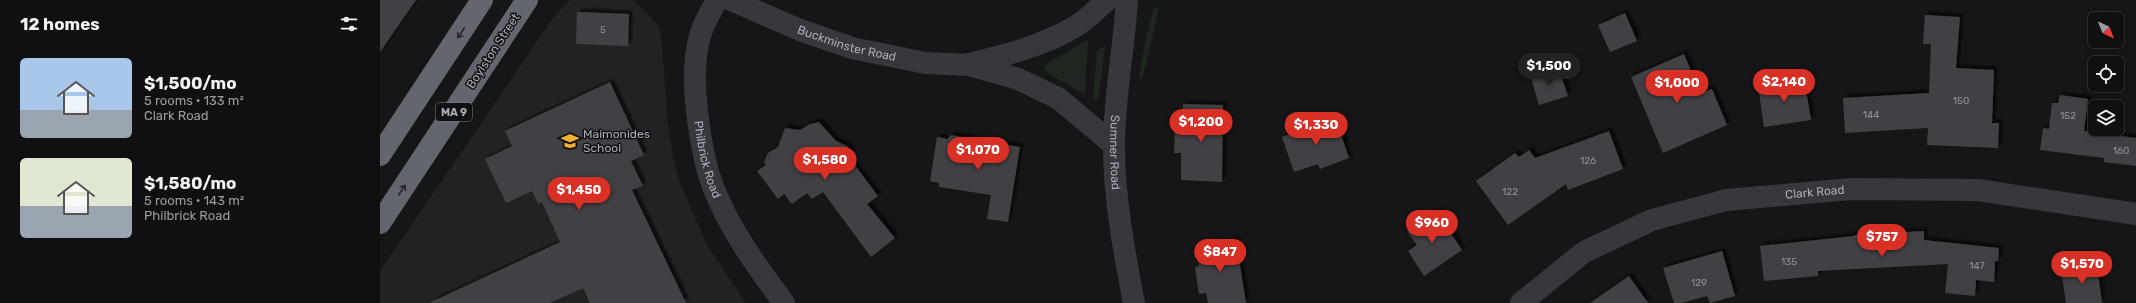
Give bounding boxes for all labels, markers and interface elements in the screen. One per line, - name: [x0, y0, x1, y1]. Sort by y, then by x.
- street label: Boylston Street: [463, 11, 523, 91]
- north arrow: [2088, 12, 2124, 48]
- map controls: [2088, 12, 2124, 136]
- icon: filters: [338, 13, 360, 35]
- text: 12 homes: [20, 14, 100, 34]
- street label: Buckminster Road: [795, 23, 897, 64]
- house number: 5: [600, 24, 606, 36]
- one-way arrow: [456, 27, 464, 39]
- pin: $1,500: [1516, 53, 1582, 87]
- button: locate: [2088, 56, 2124, 92]
- text: $1,500: [1527, 58, 1571, 73]
- pin: $2,140: [1751, 69, 1817, 103]
- pin: $1,000: [1644, 70, 1710, 104]
- text: $1,500/mo: [144, 73, 237, 93]
- icon: home: [52, 74, 100, 122]
- text: $2,140: [1762, 74, 1806, 89]
- text: $1,000: [1654, 75, 1700, 90]
- text: 5 rooms · 133 m²: [144, 93, 244, 108]
- house number: 150: [1953, 95, 1969, 107]
- button: layers: [2088, 100, 2124, 136]
- road number: MA 9: [436, 103, 472, 121]
- text: Clark Road: [144, 108, 209, 123]
- pin: $1,200: [1168, 109, 1234, 143]
- house number: 144: [1863, 109, 1879, 121]
- house number: 152: [2060, 110, 2076, 122]
- pin: $1,330: [1283, 112, 1349, 146]
- street label: Sumner Road: [1107, 114, 1123, 190]
- text: $1,200: [1179, 114, 1223, 129]
- text: $1,330: [1294, 117, 1338, 132]
- street label: Philbrick Road: [691, 120, 724, 200]
- place label: Maimonides School: [583, 127, 650, 155]
- school or university icon: Maimonides School: [560, 131, 580, 151]
- pin: $1,070: [945, 137, 1011, 171]
- text: $1,070: [956, 142, 1000, 157]
- house number: 160: [2113, 145, 2129, 157]
- pin: $1,580: [792, 147, 858, 181]
- text: $1,580: [803, 152, 847, 167]
- house number: 126: [1580, 155, 1596, 167]
- text: $1,580/mo: [144, 173, 236, 193]
- icon: home: [52, 174, 100, 222]
- pin: $1,450: [546, 177, 612, 211]
- text: $1,450: [557, 182, 601, 197]
- street label: Clark Road: [1784, 183, 1845, 202]
- one-way arrow: [398, 184, 406, 196]
- house number: 122: [1502, 186, 1518, 198]
- text: 5 rooms · 143 m²: [144, 193, 244, 208]
- text: Philbrick Road: [144, 208, 230, 223]
- pin: $960: [1408, 210, 1456, 244]
- text: $960: [1415, 215, 1449, 230]
- pin: $757: [1858, 224, 1906, 258]
- text: $757: [1866, 229, 1898, 244]
- pin: $847: [1196, 239, 1244, 273]
- text: $847: [1203, 244, 1237, 259]
- pin: $1,570: [2049, 251, 2115, 285]
- house number: 135: [1781, 256, 1797, 268]
- text: $1,570: [2060, 256, 2104, 271]
- house number: 147: [1969, 260, 1985, 272]
- house number: 129: [1691, 277, 1707, 289]

